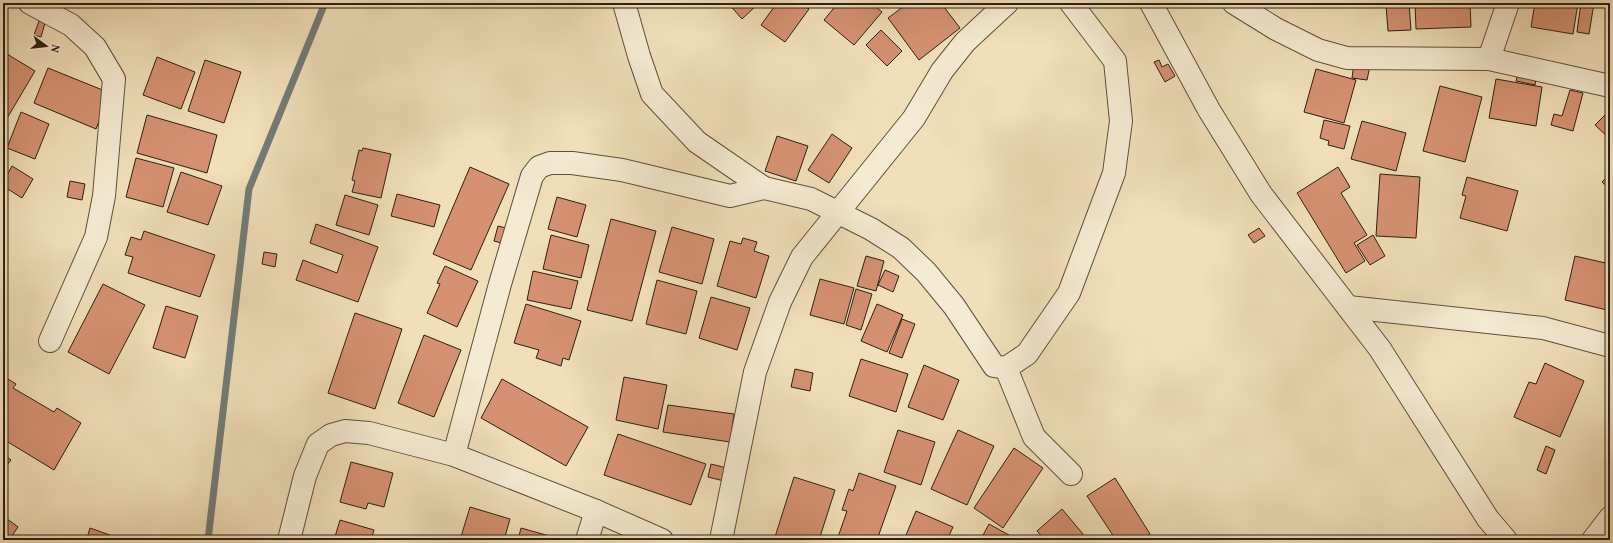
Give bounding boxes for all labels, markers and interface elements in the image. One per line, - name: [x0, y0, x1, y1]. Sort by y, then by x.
- north arrow: [26, 26, 66, 66]
- text: N: [46, 42, 62, 54]

